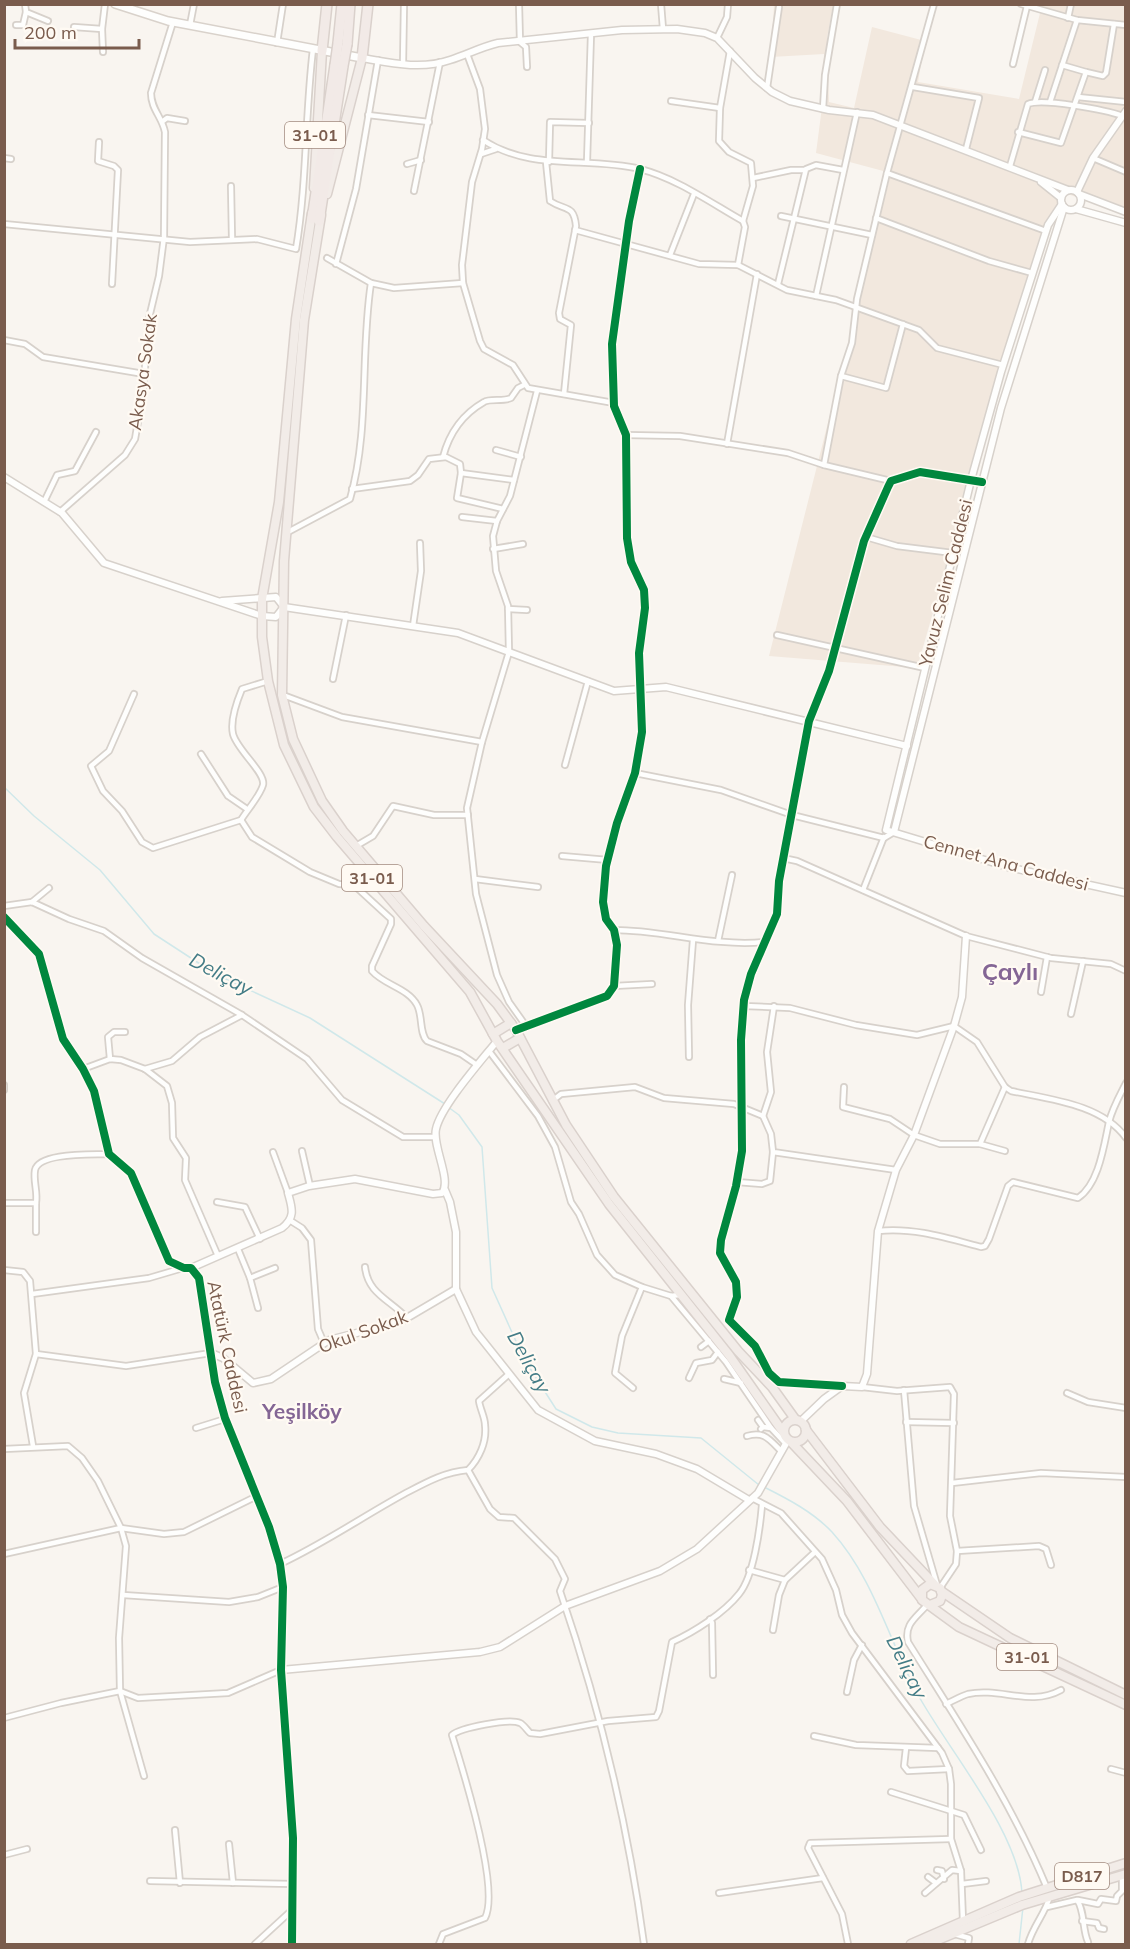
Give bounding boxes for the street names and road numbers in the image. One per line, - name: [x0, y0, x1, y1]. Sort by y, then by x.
- road number: 31-01: [285, 122, 345, 148]
- street label: Akasya Sokak: [123, 311, 162, 432]
- street label: Yavuz Selim Caddesi: [913, 497, 977, 670]
- street label: Cennet Ana Caddesi: [921, 829, 1091, 896]
- road number: 31-01: [342, 865, 402, 891]
- street label: Atatürk Caddesi: [202, 1279, 253, 1415]
- street label: Okul Sokak: [315, 1305, 411, 1358]
- road number: 31-01: [997, 1644, 1057, 1670]
- road number: D817: [1055, 1863, 1109, 1889]

